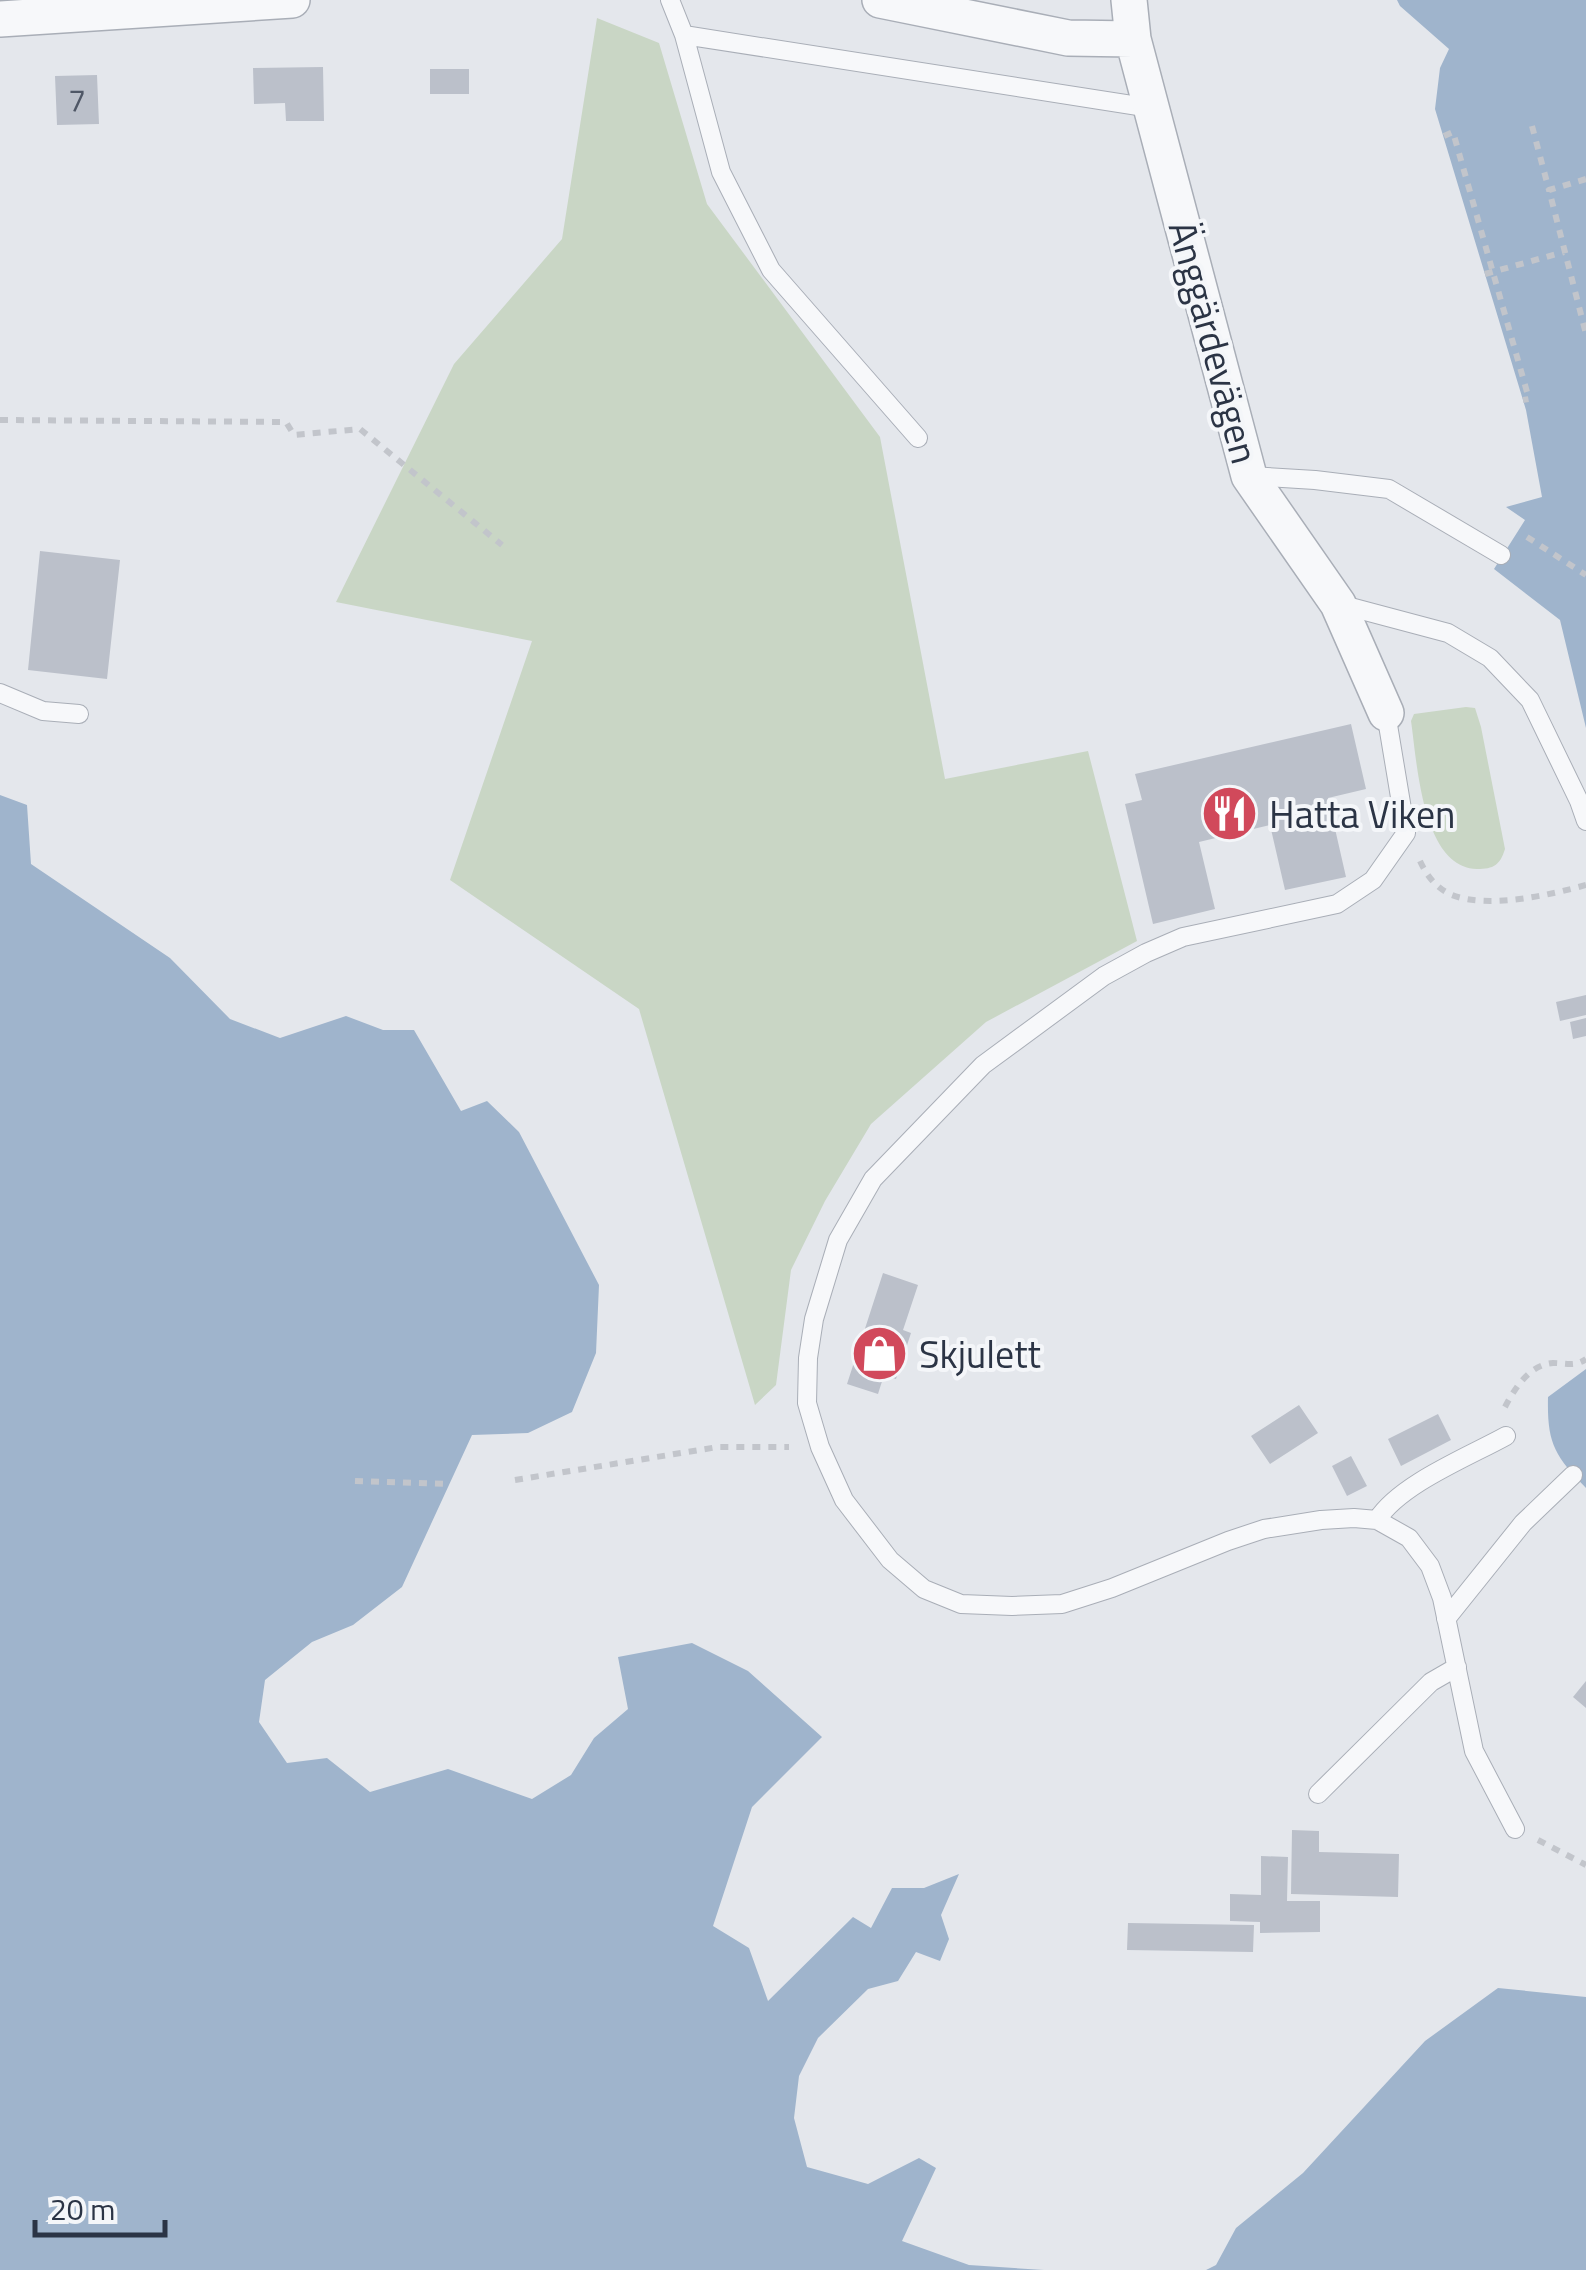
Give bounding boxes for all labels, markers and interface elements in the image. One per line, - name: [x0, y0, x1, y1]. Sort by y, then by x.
- house number: 7: [68, 76, 86, 124]
- street label: Änggärdevägen: [1154, 214, 1274, 470]
- restaurant icon: Hatta Viken: [1200, 784, 1260, 844]
- place label: Hatta Viken: [1269, 785, 1456, 843]
- shop icon: Skjulett: [850, 1324, 910, 1384]
- place label: Skjulett: [919, 1325, 1041, 1383]
- scale bar: [35, 2175, 165, 2237]
- text: 20 m: [50, 2186, 115, 2232]

